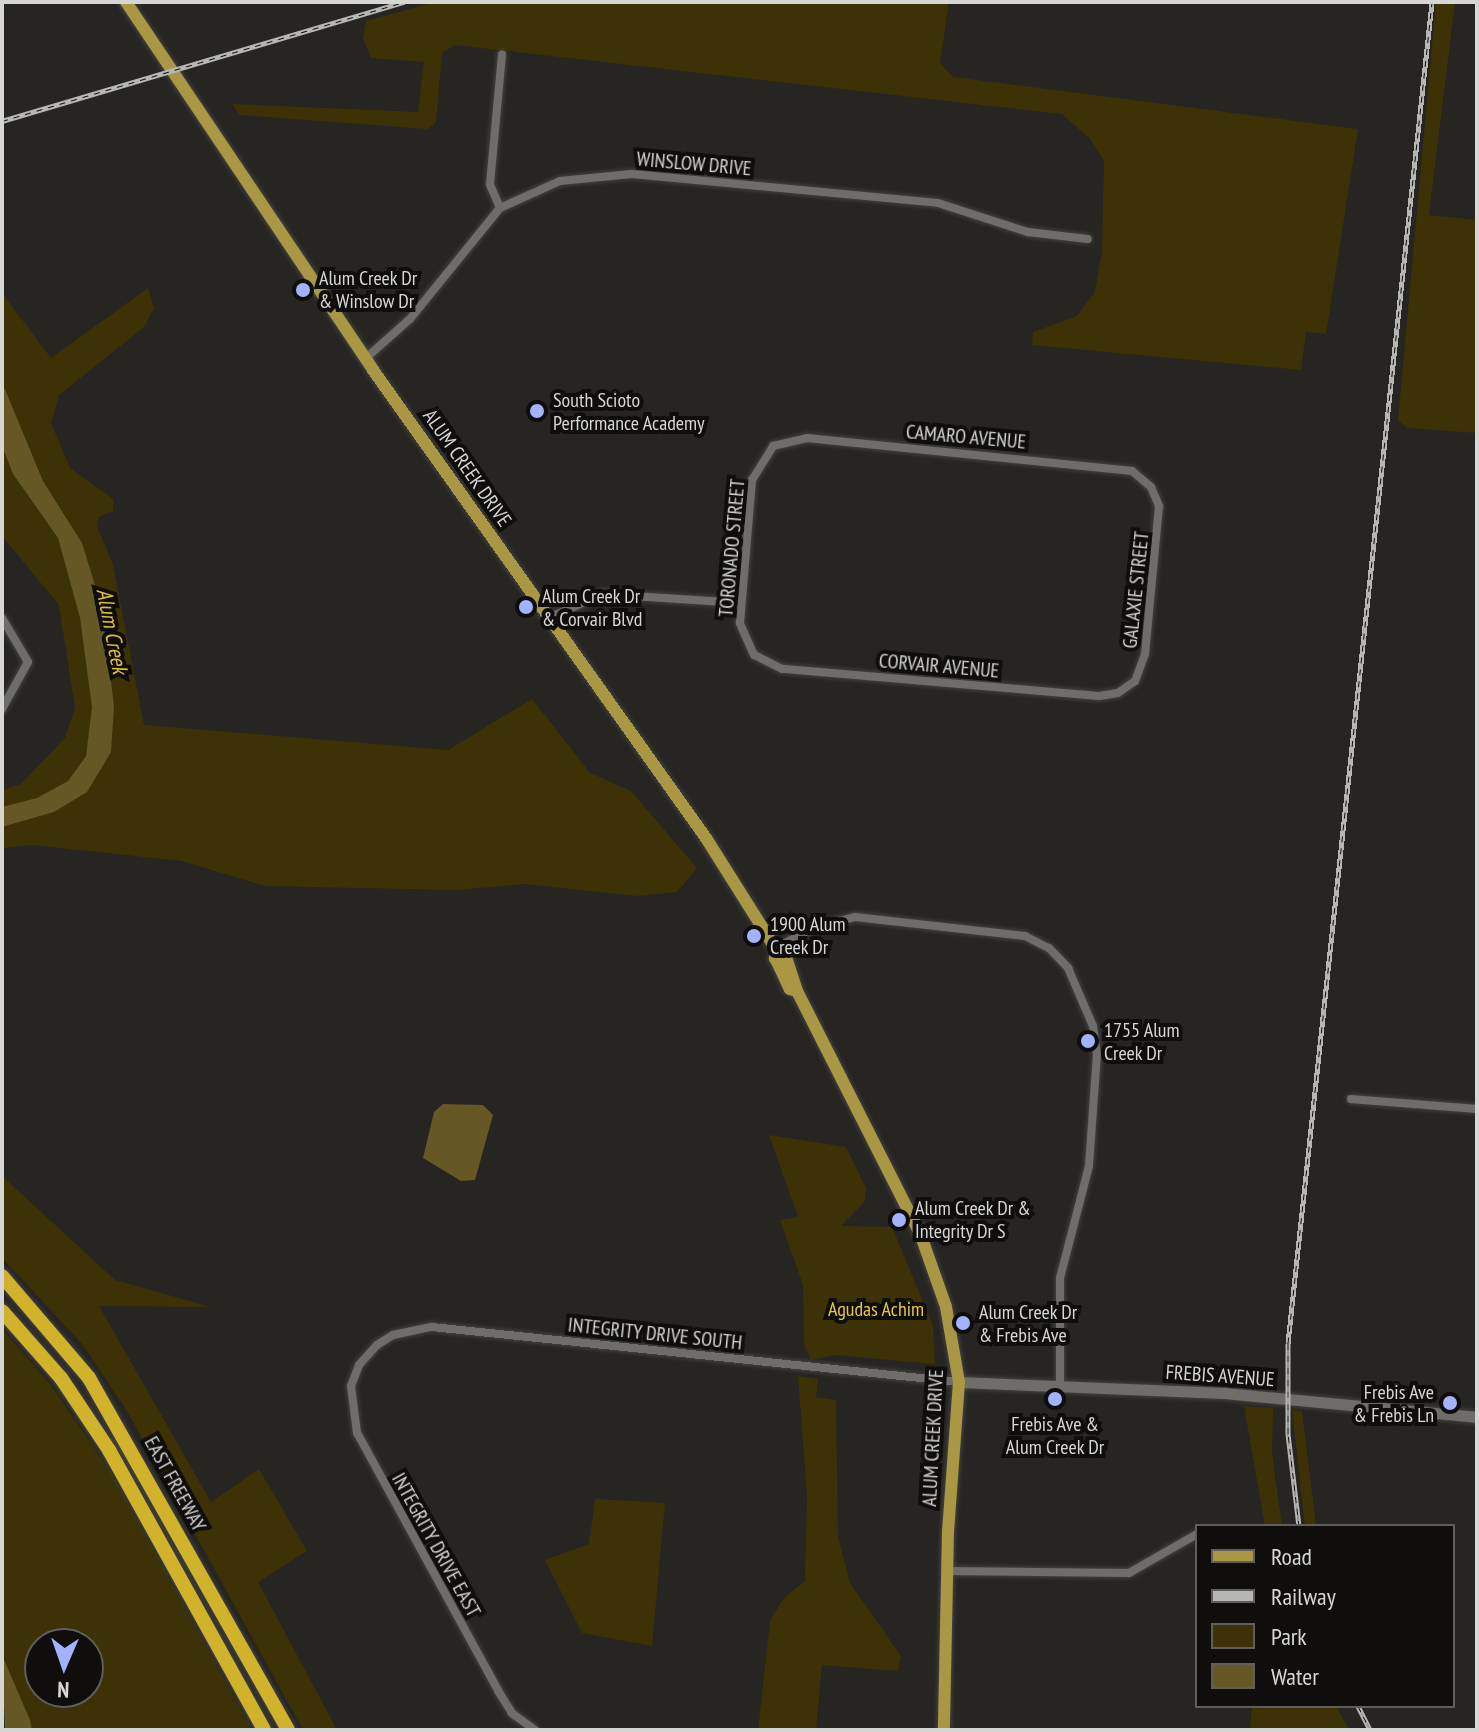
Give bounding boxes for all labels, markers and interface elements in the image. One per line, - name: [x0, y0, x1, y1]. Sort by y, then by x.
- street label: WINSLOW DRIVE: [635, 147, 753, 181]
- place label: Alum Creek Dr & Winslow Dr: [319, 266, 418, 313]
- marker: Alum Creek Dr & Winslow Dr: [294, 281, 312, 299]
- place label: South Scioto Performance Academy: [553, 388, 705, 435]
- marker: South Scioto Performance Academy: [528, 402, 546, 420]
- street label: ALUM CREEK DRIVE: [418, 405, 516, 531]
- street label: CAMARO AVENUE: [905, 420, 1027, 454]
- street label: TORONADO STREET: [714, 478, 750, 618]
- street label: GALAXIE STREET: [1118, 530, 1154, 650]
- place label: Alum Creek Dr & Corvair Blvd: [542, 584, 642, 631]
- water label: Alum Creek: [91, 586, 133, 676]
- marker: Alum Creek Dr & Corvair Blvd: [517, 598, 535, 616]
- street label: CORVAIR AVENUE: [878, 649, 1000, 683]
- place label: 1900 Alum Creek Dr: [770, 912, 846, 959]
- marker: 1900 Alum Creek Dr: [745, 927, 763, 945]
- place label: 1755 Alum Creek Dr: [1104, 1018, 1180, 1065]
- marker: 1755 Alum Creek Dr: [1079, 1032, 1097, 1050]
- place label: Alum Creek Dr & Integrity Dr S: [915, 1196, 1031, 1243]
- marker: Alum Creek Dr & Integrity Dr S: [890, 1211, 908, 1229]
- park label: Agudas Achim: [828, 1297, 924, 1321]
- place label: Alum Creek Dr & Frebis Ave: [979, 1300, 1078, 1347]
- street label: INTEGRITY DRIVE SOUTH: [567, 1313, 743, 1355]
- marker: Alum Creek Dr & Frebis Ave: [954, 1314, 972, 1332]
- street label: FREBIS AVENUE: [1164, 1360, 1276, 1392]
- street label: ALUM CREEK DRIVE: [917, 1369, 949, 1507]
- place label: Frebis Ave & Frebis Ln: [1354, 1380, 1434, 1427]
- marker: Frebis Ave & Alum Creek Dr: [1046, 1390, 1064, 1408]
- marker: Frebis Ave & Frebis Ln: [1441, 1394, 1459, 1412]
- place label: Frebis Ave & Alum Creek Dr: [1006, 1412, 1104, 1459]
- street label: EAST FREEWAY: [139, 1432, 211, 1536]
- street label: INTEGRITY DRIVE EAST: [386, 1469, 486, 1621]
- legend: [1195, 1524, 1455, 1708]
- text: Road: [1271, 1541, 1312, 1572]
- text: Railway: [1271, 1581, 1336, 1612]
- text: Park: [1271, 1621, 1307, 1652]
- north arrow: [24, 1628, 104, 1708]
- text: Water: [1271, 1661, 1319, 1692]
- text: N: [57, 1676, 70, 1704]

